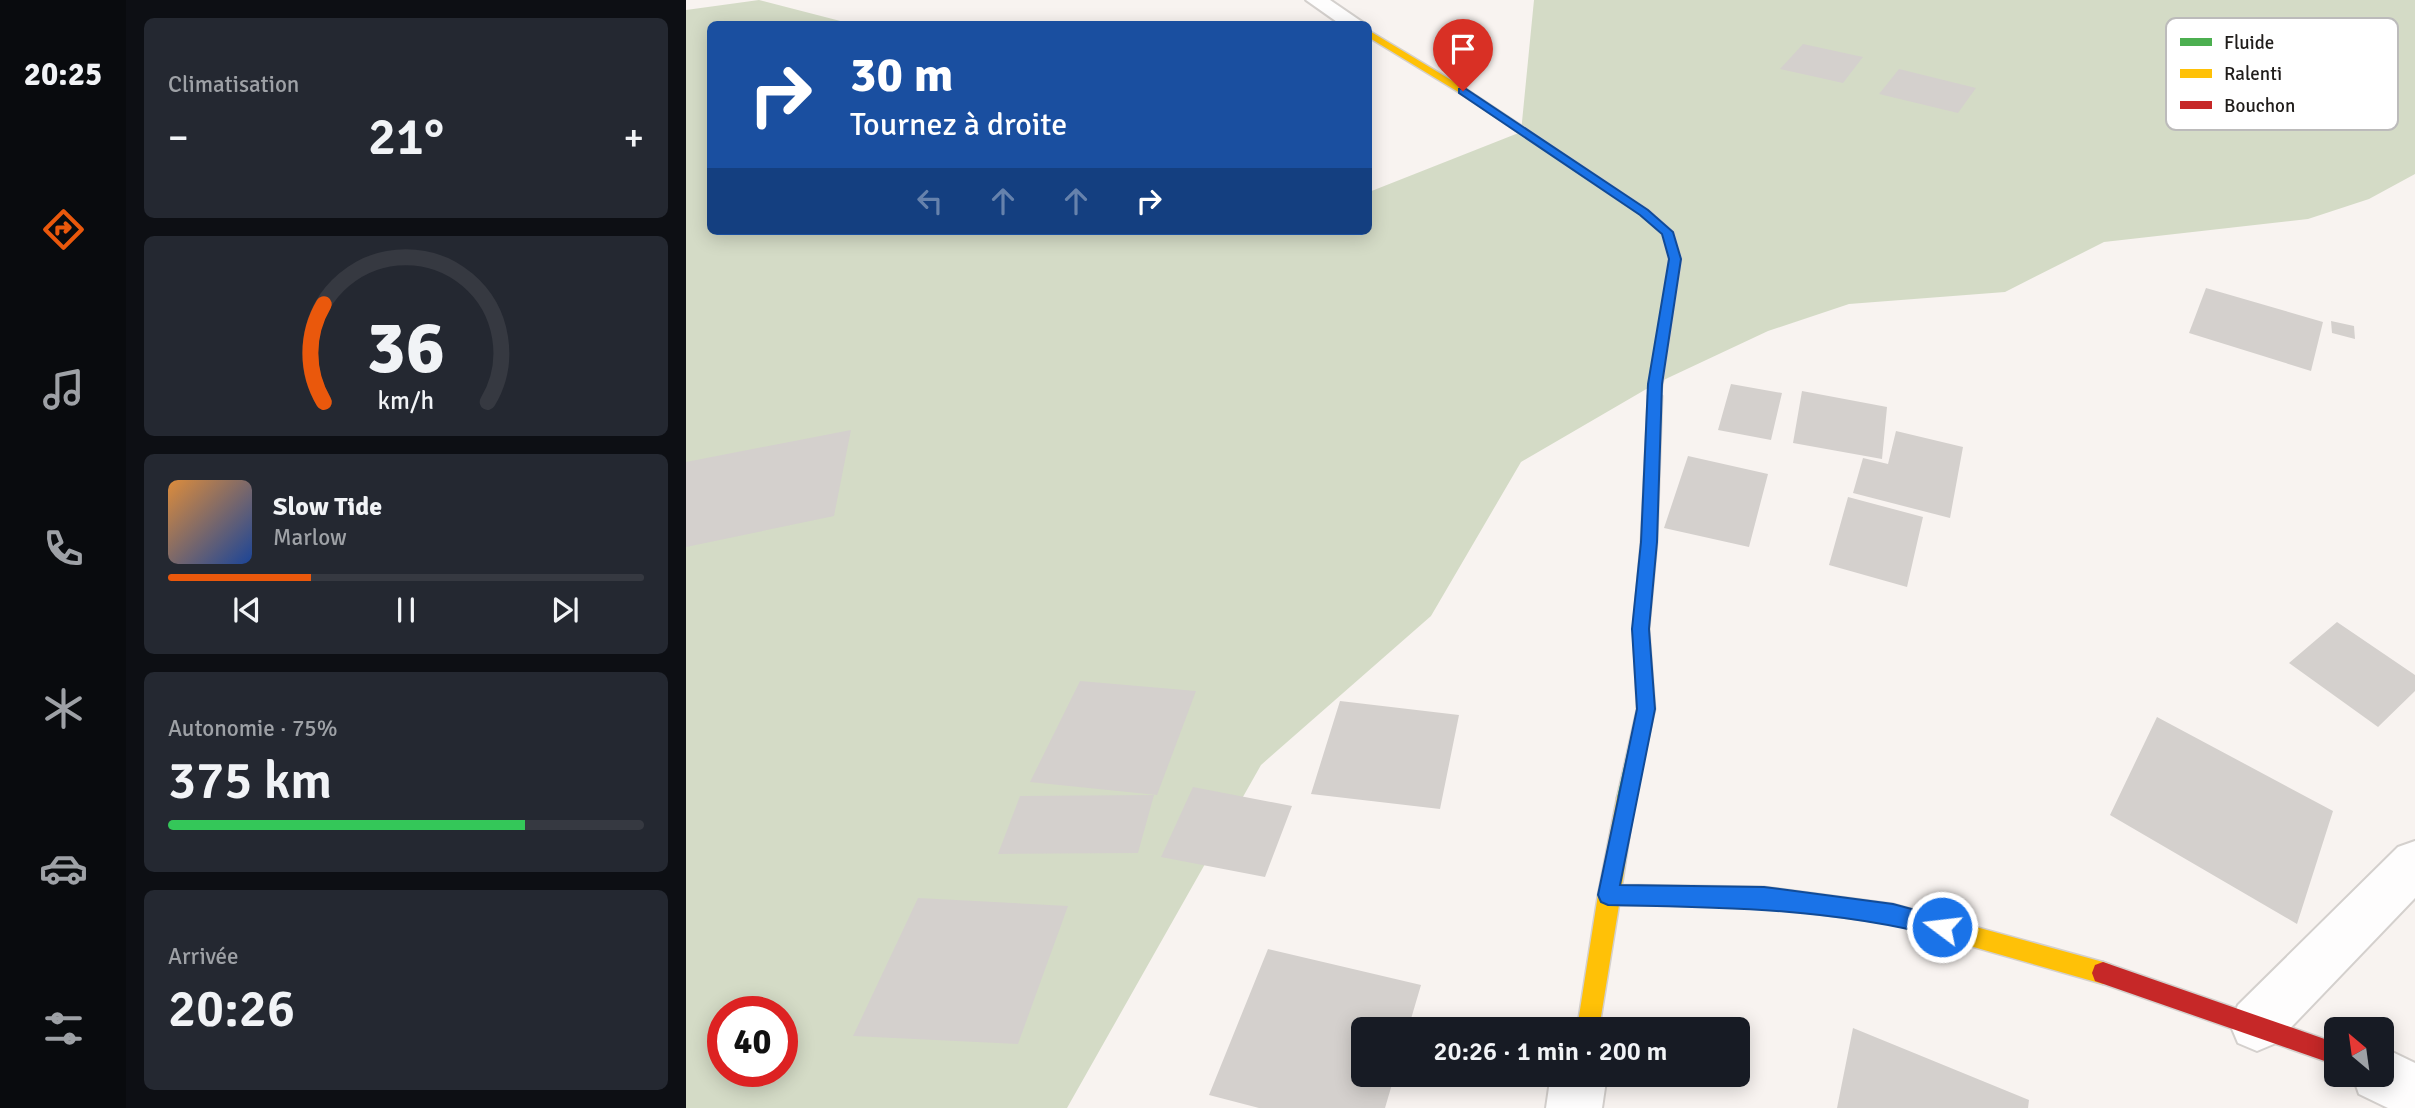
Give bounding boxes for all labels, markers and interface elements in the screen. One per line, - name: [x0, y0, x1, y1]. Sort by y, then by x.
- legend: [2166, 18, 2398, 130]
- pin: [1433, 19, 1493, 91]
- icon: arrive: [1444, 30, 1482, 68]
- text: Fluide: [2224, 31, 2274, 55]
- text: 30 m: [850, 45, 953, 105]
- icon: right: [735, 49, 826, 140]
- text: 20:25: [24, 55, 102, 94]
- text: Ralenti: [2224, 62, 2282, 86]
- text: Climatisation: [168, 70, 299, 99]
- text: Bouchon: [2224, 94, 2295, 118]
- text: 21°: [368, 105, 444, 169]
- text: Tournez à droite: [850, 105, 1067, 144]
- text: −: [168, 114, 189, 161]
- text: +: [623, 114, 644, 161]
- icon: left: [911, 182, 949, 220]
- icon: ahead: [984, 182, 1022, 220]
- icon: ahead: [1057, 182, 1095, 220]
- icon: right: [1130, 182, 1168, 220]
- icon: directions: [39, 205, 88, 254]
- text: 36: [367, 304, 445, 393]
- icon: music: [39, 365, 88, 414]
- text: km/h: [378, 385, 434, 416]
- text: Slow Tide: [273, 491, 382, 523]
- text: Marlow: [273, 523, 347, 552]
- icon: phone: [39, 524, 88, 573]
- icon: previous: [228, 591, 266, 629]
- icon: pause: [387, 591, 425, 629]
- icon: next: [546, 591, 584, 629]
- icon: climate: [39, 684, 88, 733]
- text: Autonomie · 75%: [168, 714, 338, 743]
- text: 375 km: [168, 749, 332, 813]
- icon: car: [39, 844, 88, 893]
- position arrow: [1905, 890, 1979, 964]
- text: Arrivée: [168, 942, 239, 971]
- text: 20:26: [168, 977, 295, 1041]
- speed limit sign: 40: [707, 996, 798, 1087]
- icon: filters: [39, 1004, 88, 1053]
- north arrow: [2324, 1017, 2394, 1087]
- map controls: [2324, 1017, 2394, 1087]
- text: 20:26 · 1 min · 200 m: [1434, 1036, 1667, 1068]

